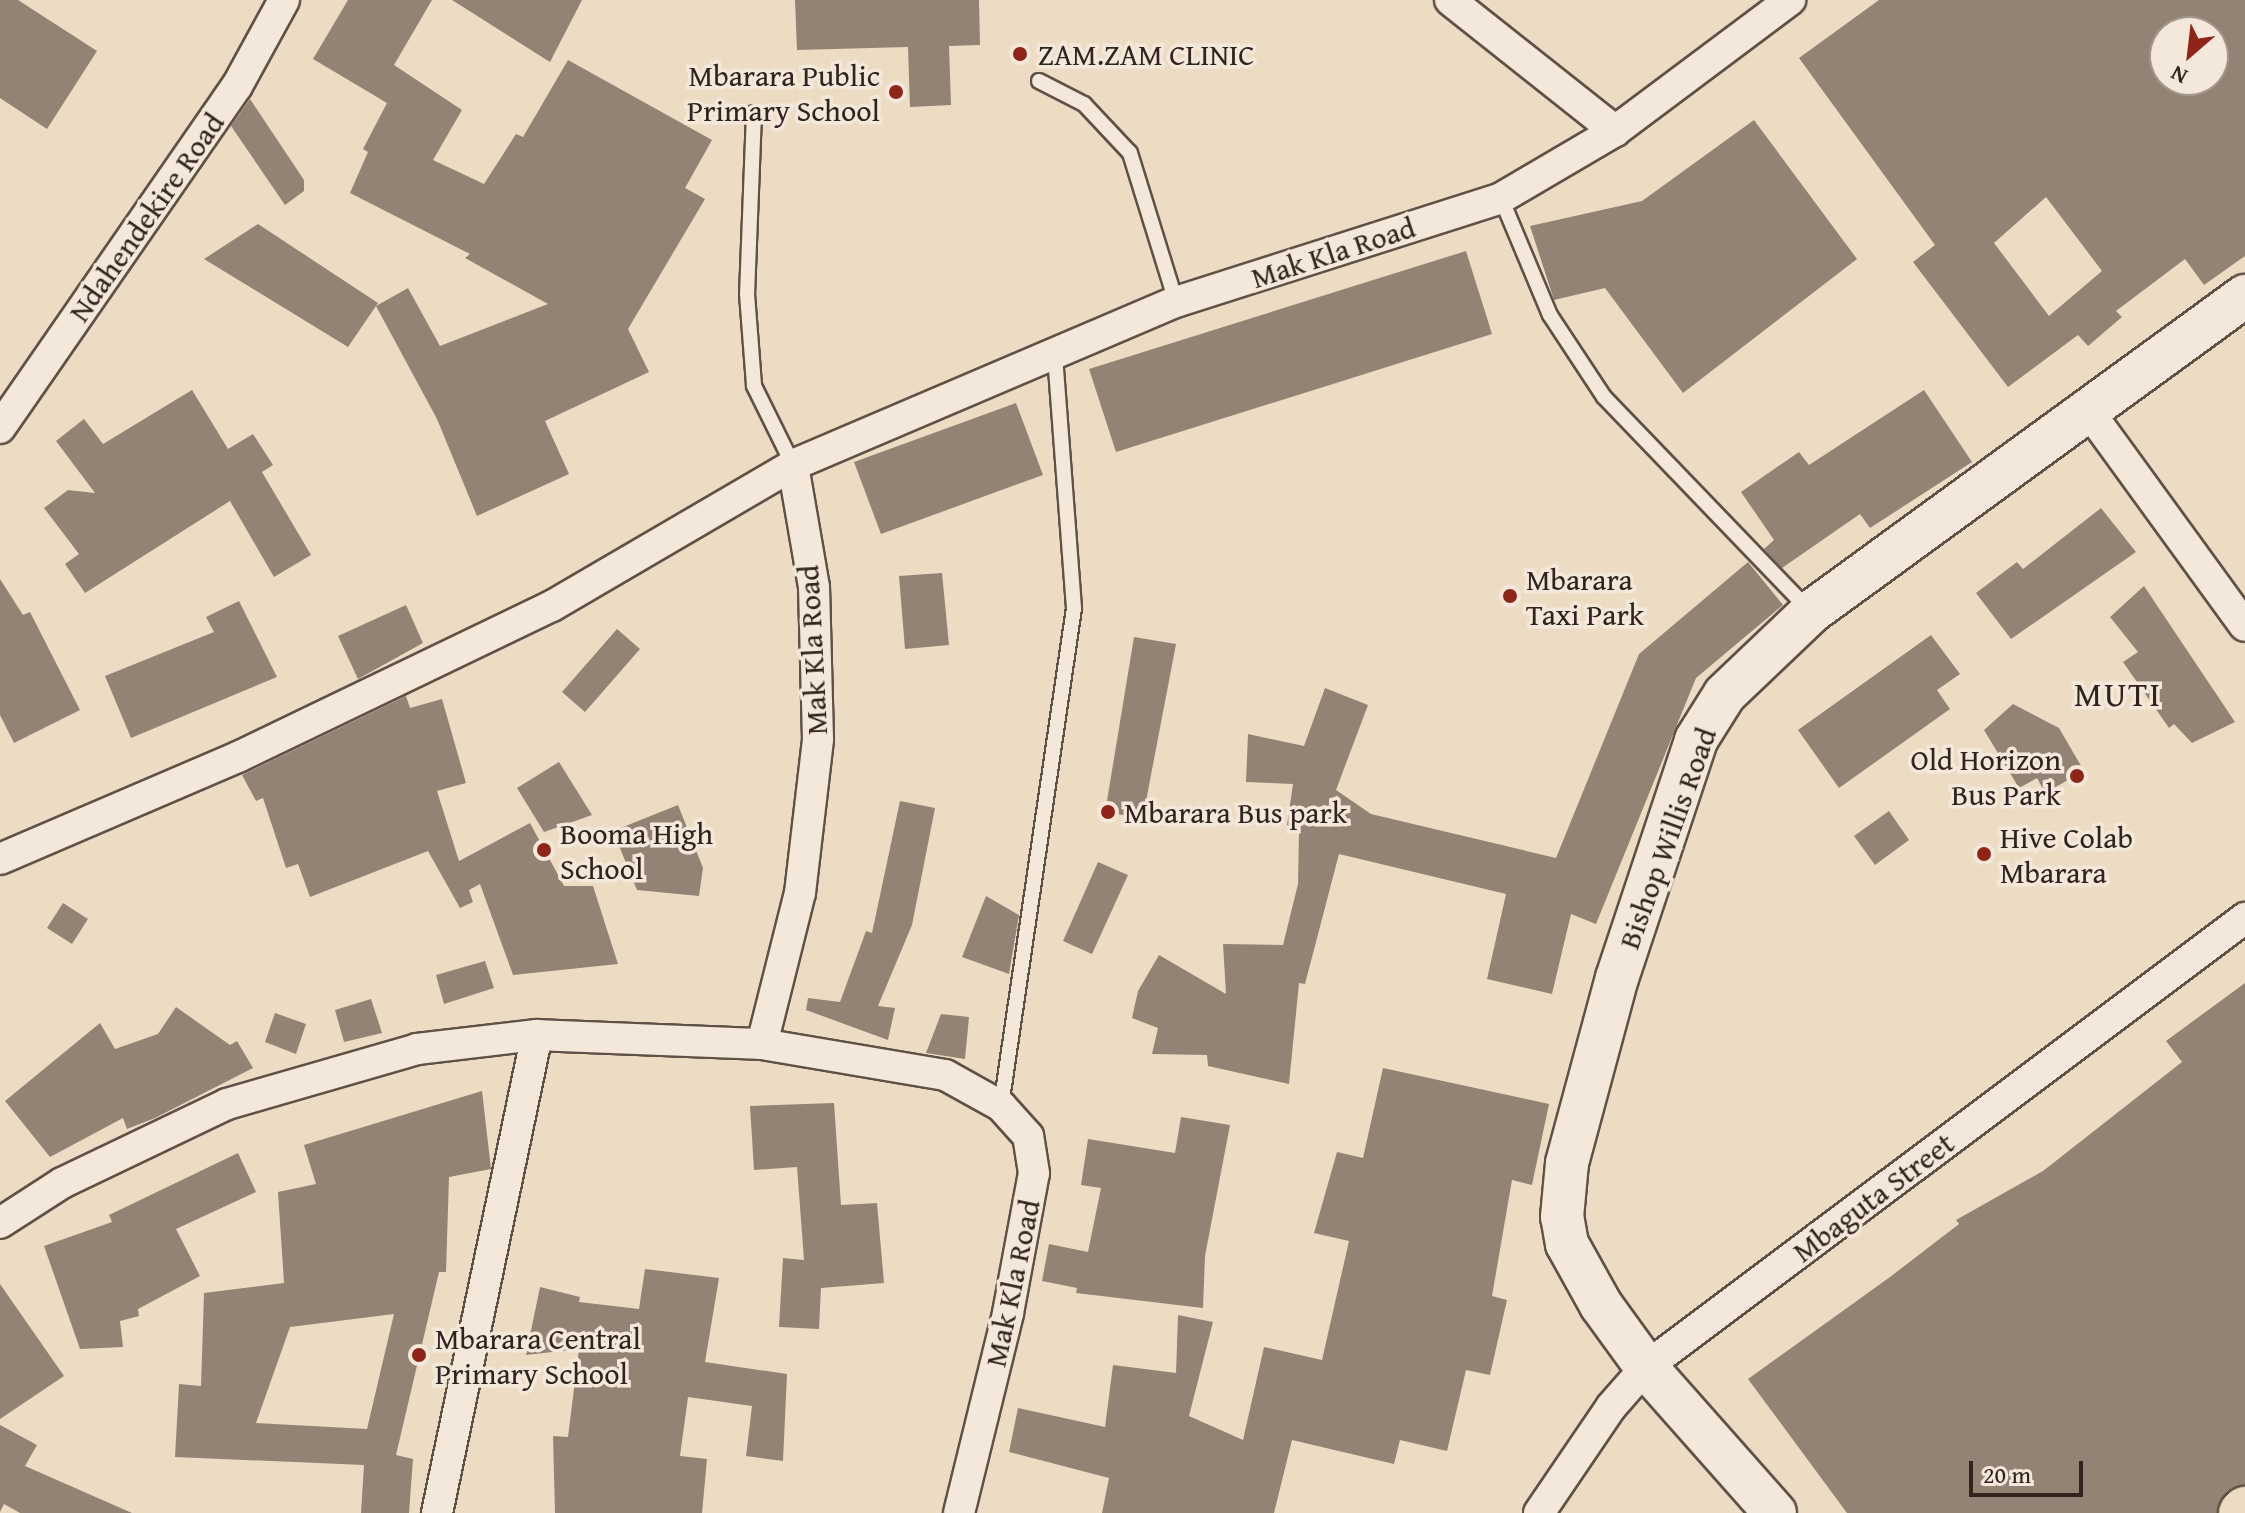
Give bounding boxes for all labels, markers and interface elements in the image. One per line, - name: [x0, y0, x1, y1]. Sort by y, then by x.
- north arrow: [2149, 16, 2229, 96]
- place label: ZAM.ZAM CLINIC: [1038, 36, 1255, 72]
- marker: ZAM.ZAM CLINIC: [1009, 43, 1031, 65]
- place label: Mbarara Public Primary School: [687, 57, 880, 128]
- text: N: [2165, 58, 2193, 93]
- marker: Mbarara Public Primary School: [887, 83, 905, 101]
- street label: Ndahendekire Road: [61, 106, 231, 328]
- street label: Mak Kla Road: [1246, 209, 1420, 295]
- place label: Mbarara Taxi Park: [1526, 561, 1644, 632]
- street label: Mak Kla Road: [790, 564, 834, 736]
- marker: Mbarara Taxi Park: [1501, 587, 1519, 605]
- district label: MUTI: [2074, 674, 2162, 714]
- street label: Bishop Willis Road: [1610, 722, 1724, 954]
- place label: Old Horizon Bus Park: [1910, 741, 2061, 812]
- marker: Old Horizon Bus Park: [2068, 767, 2086, 785]
- place label: Mbarara Bus park: [1124, 794, 1347, 830]
- marker: Mbarara Bus park: [1099, 803, 1117, 821]
- place label: Booma High School: [560, 815, 713, 886]
- place label: Hive Colab Mbarara: [2000, 819, 2133, 890]
- marker: Booma High School: [535, 841, 553, 859]
- marker: Hive Colab Mbarara: [1975, 845, 1993, 863]
- street label: Mbaguta Street: [1785, 1125, 1961, 1269]
- street label: Mak Kla Road: [977, 1196, 1047, 1370]
- place label: Mbarara Central Primary School: [435, 1320, 641, 1390]
- marker: Mbarara Central Primary School: [410, 1346, 428, 1364]
- scale bar: [1973, 1445, 2087, 1495]
- text: 20 m: [1983, 1457, 2031, 1492]

